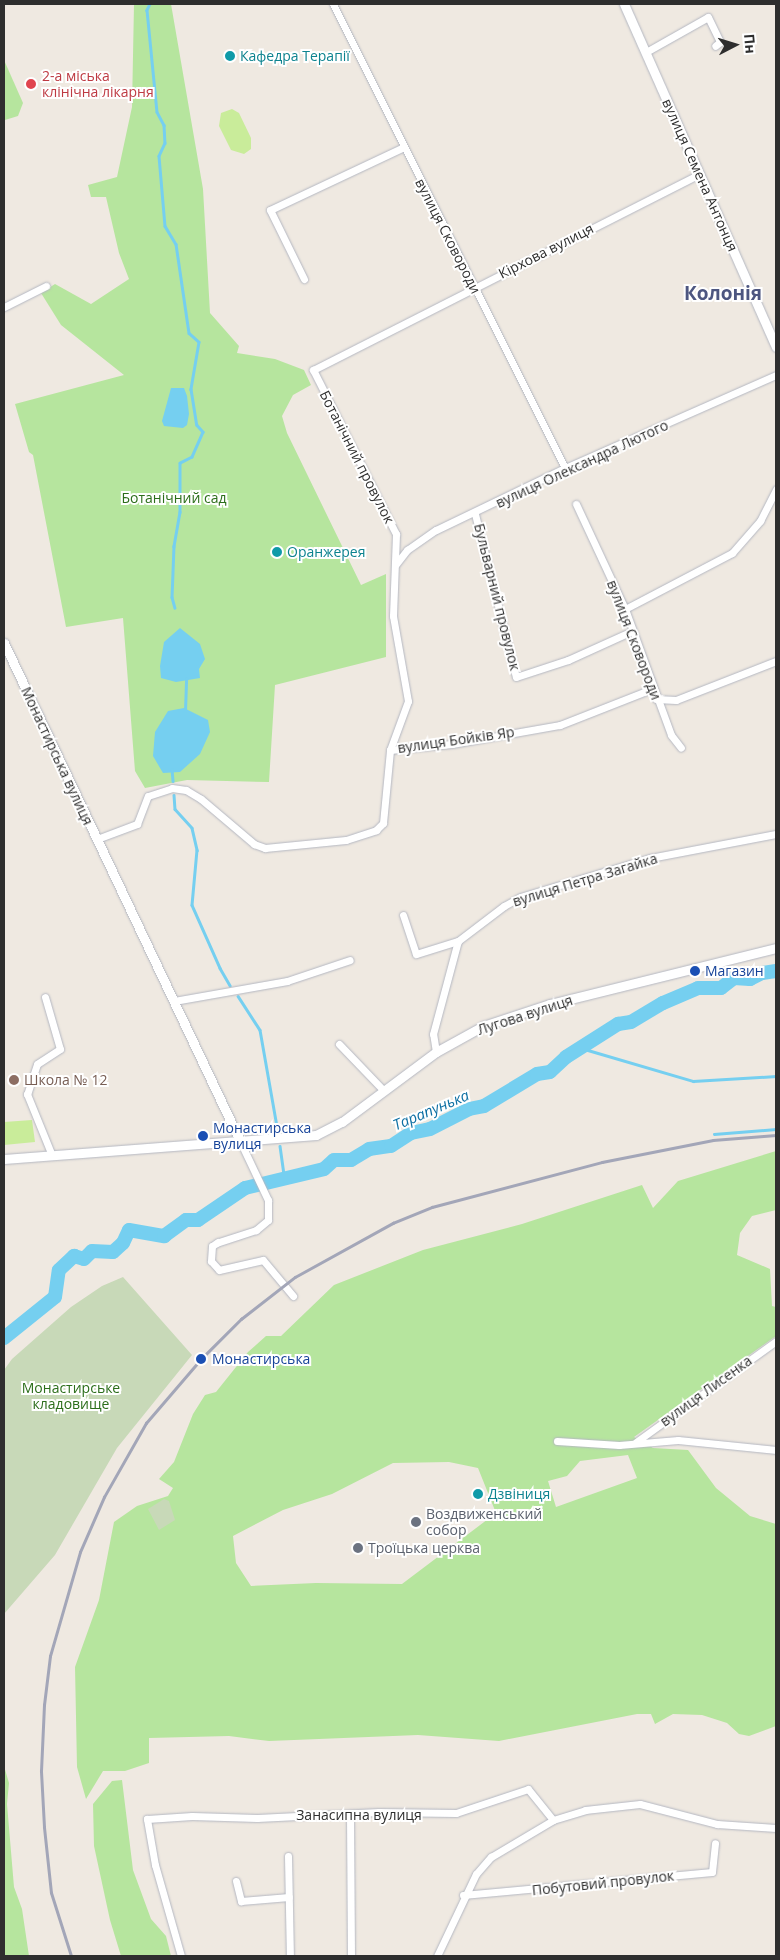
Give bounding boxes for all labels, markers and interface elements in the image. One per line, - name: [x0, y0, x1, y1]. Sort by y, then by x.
- north arrow: [710, 20, 760, 70]
- text: Пн: [740, 33, 761, 54]
- place label: Кафедра Терапії: [240, 48, 350, 64]
- marker: Кафедра Терапії: [224, 50, 236, 62]
- place label: 2-а міська клінічна лікарня: [42, 68, 154, 100]
- marker: 2-а міська клінічна лікарня: [24, 77, 38, 91]
- street label: вулиця Семена Антонця: [659, 96, 741, 254]
- street label: вулиця Сковороди: [412, 176, 484, 296]
- street label: Кірхова вулиця: [496, 220, 596, 282]
- district label: Колонія: [684, 283, 762, 305]
- street label: Ботанічний провулок: [316, 388, 398, 526]
- street label: вулиця Олександра Лютого: [493, 417, 671, 511]
- park label: Ботанічний сад: [121, 490, 227, 506]
- street label: Бульварний провулок: [471, 522, 523, 672]
- place label: Оранжерея: [287, 544, 365, 560]
- marker: Оранжерея: [271, 546, 283, 558]
- street label: вулиця Сковороди: [603, 578, 665, 702]
- street label: Монастирська вулиця: [18, 684, 96, 828]
- street label: вулиця Бойків Яр: [396, 723, 516, 757]
- street label: вулиця Петра Загайка: [511, 850, 659, 910]
- place label: Магазин: [705, 963, 764, 979]
- marker: Магазин: [689, 965, 701, 977]
- street label: Лугова вулиця: [475, 992, 575, 1038]
- place label: Школа № 12: [24, 1072, 107, 1088]
- marker: Школа № 12: [8, 1074, 20, 1086]
- water label: Тарапунька: [390, 1086, 472, 1134]
- place label: Монастирська вулиця: [213, 1120, 311, 1152]
- marker: Монастирська вулиця: [197, 1130, 209, 1142]
- place label: Монастирська: [212, 1351, 310, 1367]
- marker: Монастирська: [194, 1352, 208, 1366]
- street label: вулиця Лисенка: [657, 1352, 755, 1430]
- park label: Монастирське кладовище: [22, 1380, 120, 1412]
- place label: Дзвіниця: [488, 1486, 550, 1502]
- marker: Дзвіниця: [472, 1488, 484, 1500]
- place label: Воздвиженський собор: [426, 1506, 542, 1538]
- marker: Воздвиженський собор: [410, 1516, 422, 1528]
- place label: Троїцька церква: [368, 1540, 480, 1556]
- marker: Троїцька церква: [352, 1542, 364, 1554]
- street label: Занасипна вулиця: [296, 1807, 422, 1823]
- street label: Побутовий провулок: [531, 1867, 675, 1899]

